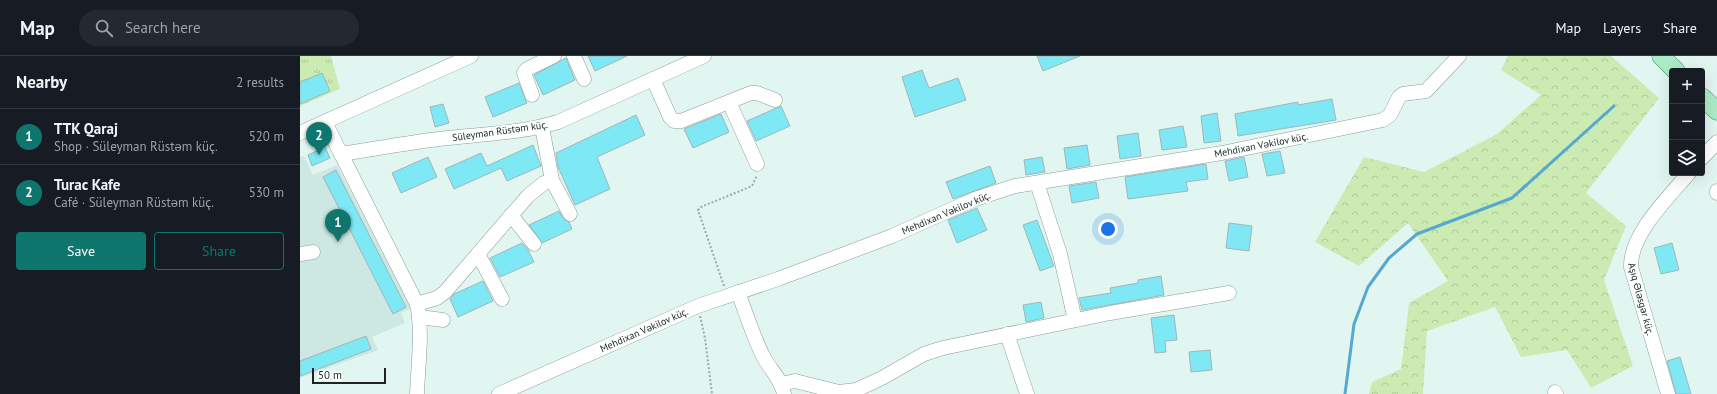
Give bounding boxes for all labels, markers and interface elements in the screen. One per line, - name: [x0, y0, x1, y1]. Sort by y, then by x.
- search box: [79, 10, 359, 46]
- text: Map: [20, 16, 55, 40]
- icon: search: [93, 17, 115, 39]
- text: Search here: [125, 18, 201, 37]
- text: Map: [1555, 19, 1581, 37]
- text: Layers: [1603, 19, 1641, 37]
- text: Share: [1663, 19, 1697, 37]
- map controls: [1669, 68, 1705, 176]
- button: +: [1669, 68, 1705, 104]
- text: Nearby: [16, 71, 67, 93]
- text: 2 results: [236, 74, 284, 91]
- button: −: [1669, 104, 1705, 140]
- street label: Süleyman Rüstəm küç.: [451, 118, 549, 144]
- text: TTK Qaraj: [54, 119, 118, 138]
- pin: 2: [306, 122, 332, 155]
- text: 1: [25, 128, 33, 145]
- text: 520 m: [249, 128, 284, 145]
- street label: Mehdixan Vəkilov küç.: [1213, 130, 1309, 160]
- text: Shop · Süleyman Rüstəm küç.: [54, 138, 218, 155]
- button: layers: [1669, 140, 1705, 176]
- text: Turac Kafe: [54, 175, 120, 194]
- text: 2: [25, 184, 33, 201]
- text: 530 m: [249, 184, 284, 201]
- street label: Mehdixan Vəkilov küç.: [900, 188, 992, 238]
- text: Café · Süleyman Rüstəm küç.: [54, 194, 214, 211]
- pin: 1: [325, 209, 351, 242]
- your location: [1098, 219, 1118, 239]
- button: Save: [16, 232, 146, 270]
- button: Share: [154, 232, 284, 270]
- street label: Aşıq Ələsgər küç.: [1625, 261, 1657, 337]
- street label: Mehdixan Vəkilov küç.: [598, 305, 690, 355]
- scale bar: [312, 366, 386, 385]
- text: 50 m: [318, 368, 342, 382]

